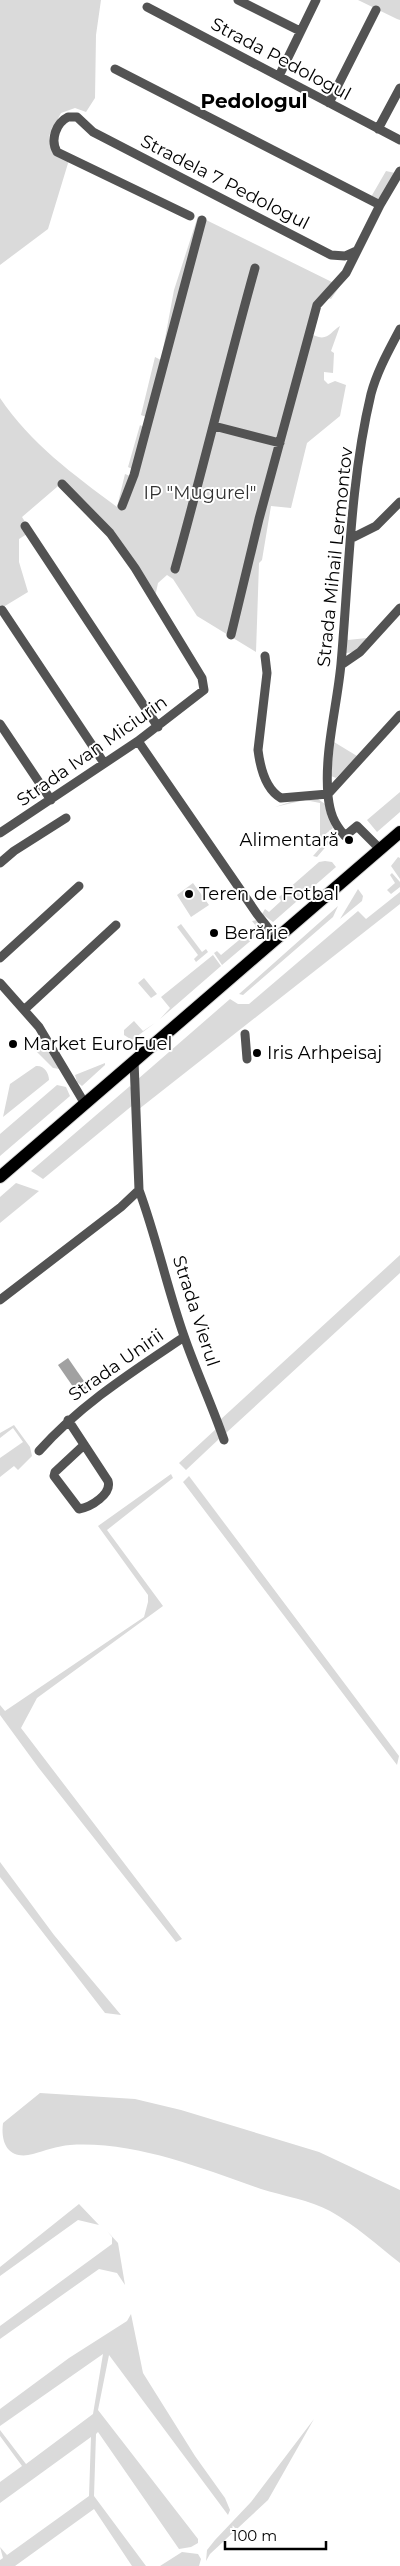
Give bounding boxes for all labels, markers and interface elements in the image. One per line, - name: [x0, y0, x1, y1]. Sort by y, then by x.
- street label: Strada Pedologul: [207, 13, 355, 105]
- district label: Pedologul: [201, 89, 307, 113]
- street label: Stradela 7 Pedologul: [137, 130, 313, 234]
- street label: Strada Mihail Lermontov: [313, 446, 358, 668]
- park label: IP "Mugurel": [144, 482, 256, 504]
- street label: Strada Ivan Miciurin: [13, 691, 171, 811]
- place label: Alimentară: [240, 829, 339, 851]
- marker: Alimentară: [343, 834, 355, 846]
- place label: Teren de Fotbal: [199, 883, 339, 905]
- marker: Teren de Fotbal: [183, 888, 195, 900]
- place label: Berărie: [224, 922, 288, 944]
- marker: Berărie: [208, 927, 220, 939]
- place label: Market EuroFuel: [23, 1033, 172, 1055]
- marker: Market EuroFuel: [7, 1038, 19, 1050]
- place label: Iris Arhpeisaj: [267, 1042, 382, 1064]
- marker: Iris Arhpeisaj: [251, 1047, 263, 1059]
- street label: Strada Vierul: [168, 1253, 224, 1369]
- street label: Strada Unirii: [64, 1324, 168, 1406]
- scale bar: [225, 2518, 326, 2550]
- text: 100 m: [232, 2526, 277, 2545]

